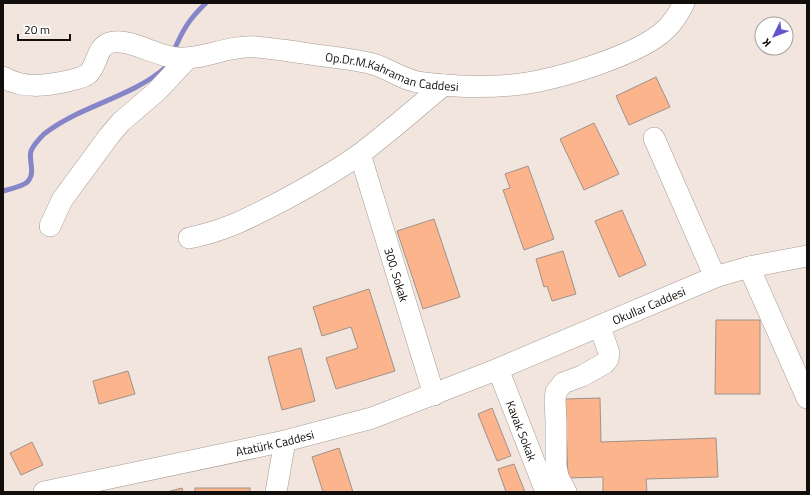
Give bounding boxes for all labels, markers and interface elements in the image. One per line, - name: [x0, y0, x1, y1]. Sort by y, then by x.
- scale bar: [18, 16, 70, 42]
- north arrow: [754, 16, 794, 56]
- text: 20 m: [24, 20, 50, 39]
- text: K: [758, 35, 775, 51]
- street label: Op.Dr.M.Kahraman Caddesi: [324, 47, 459, 96]
- street label: 300. Sokak: [380, 245, 414, 304]
- street label: Okullar Caddesi: [609, 281, 688, 329]
- street label: Kavak Sokak: [502, 398, 542, 464]
- street label: Atatürk Caddesi: [234, 424, 316, 461]

